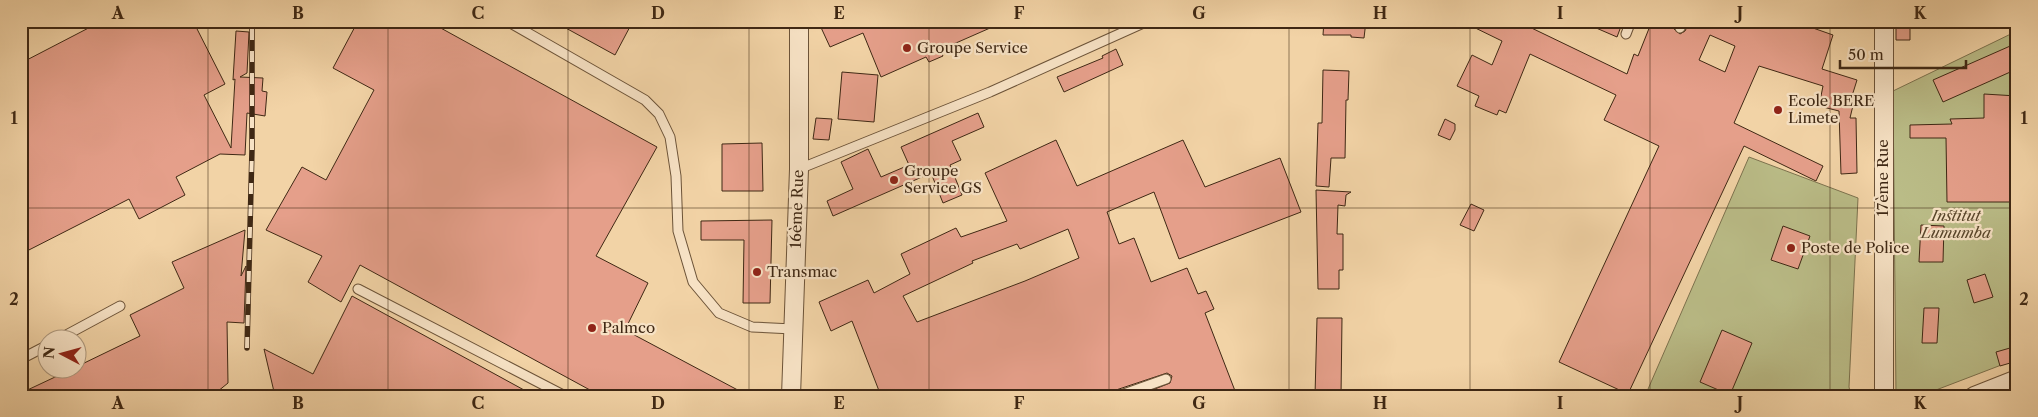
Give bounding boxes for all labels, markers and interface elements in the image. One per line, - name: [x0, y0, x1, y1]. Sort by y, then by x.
- text: A: [111, 3, 125, 23]
- text: B: [292, 3, 304, 23]
- text: C: [472, 3, 484, 23]
- text: D: [651, 3, 665, 23]
- text: E: [833, 3, 845, 23]
- text: F: [1014, 3, 1025, 23]
- text: G: [1192, 3, 1206, 23]
- text: H: [1373, 3, 1387, 23]
- text: I: [1557, 3, 1564, 23]
- text: J: [1734, 3, 1743, 23]
- text: K: [1914, 3, 1928, 23]
- place label: Groupe Service: [917, 38, 1028, 57]
- scale bar: [1840, 38, 1967, 70]
- marker: Groupe Service: [901, 42, 913, 54]
- text: 50 m: [1848, 45, 1884, 64]
- place label: Ecole BERE Limete: [1788, 91, 1874, 127]
- marker: Ecole BERE Limete: [1772, 104, 1784, 116]
- text: 1: [10, 108, 18, 128]
- text: 1: [2020, 108, 2028, 128]
- street label: 17ème Rue: [1873, 139, 1892, 217]
- place label: Groupe Service GS: [904, 161, 982, 197]
- street label: 16ème Rue: [786, 169, 807, 249]
- marker: Groupe Service GS: [888, 174, 900, 186]
- park label: Institut Lumumba: [1920, 206, 1991, 242]
- place label: Poste de Police: [1801, 238, 1909, 257]
- marker: Poste de Police: [1785, 242, 1797, 254]
- place label: Transmac: [767, 262, 837, 281]
- marker: Transmac: [751, 266, 763, 278]
- text: 2: [9, 289, 19, 309]
- text: 2: [2019, 289, 2029, 309]
- place label: Palmco: [602, 318, 655, 337]
- marker: Palmco: [586, 322, 598, 334]
- north arrow: [38, 330, 88, 380]
- text: N: [39, 346, 59, 360]
- text: A: [111, 393, 125, 413]
- text: B: [292, 393, 304, 413]
- text: C: [472, 393, 484, 413]
- text: D: [651, 393, 665, 413]
- text: E: [833, 393, 845, 413]
- text: F: [1014, 393, 1025, 413]
- text: G: [1192, 393, 1206, 413]
- text: H: [1373, 393, 1387, 413]
- text: I: [1557, 393, 1564, 413]
- text: J: [1734, 393, 1743, 413]
- text: K: [1914, 393, 1928, 413]

